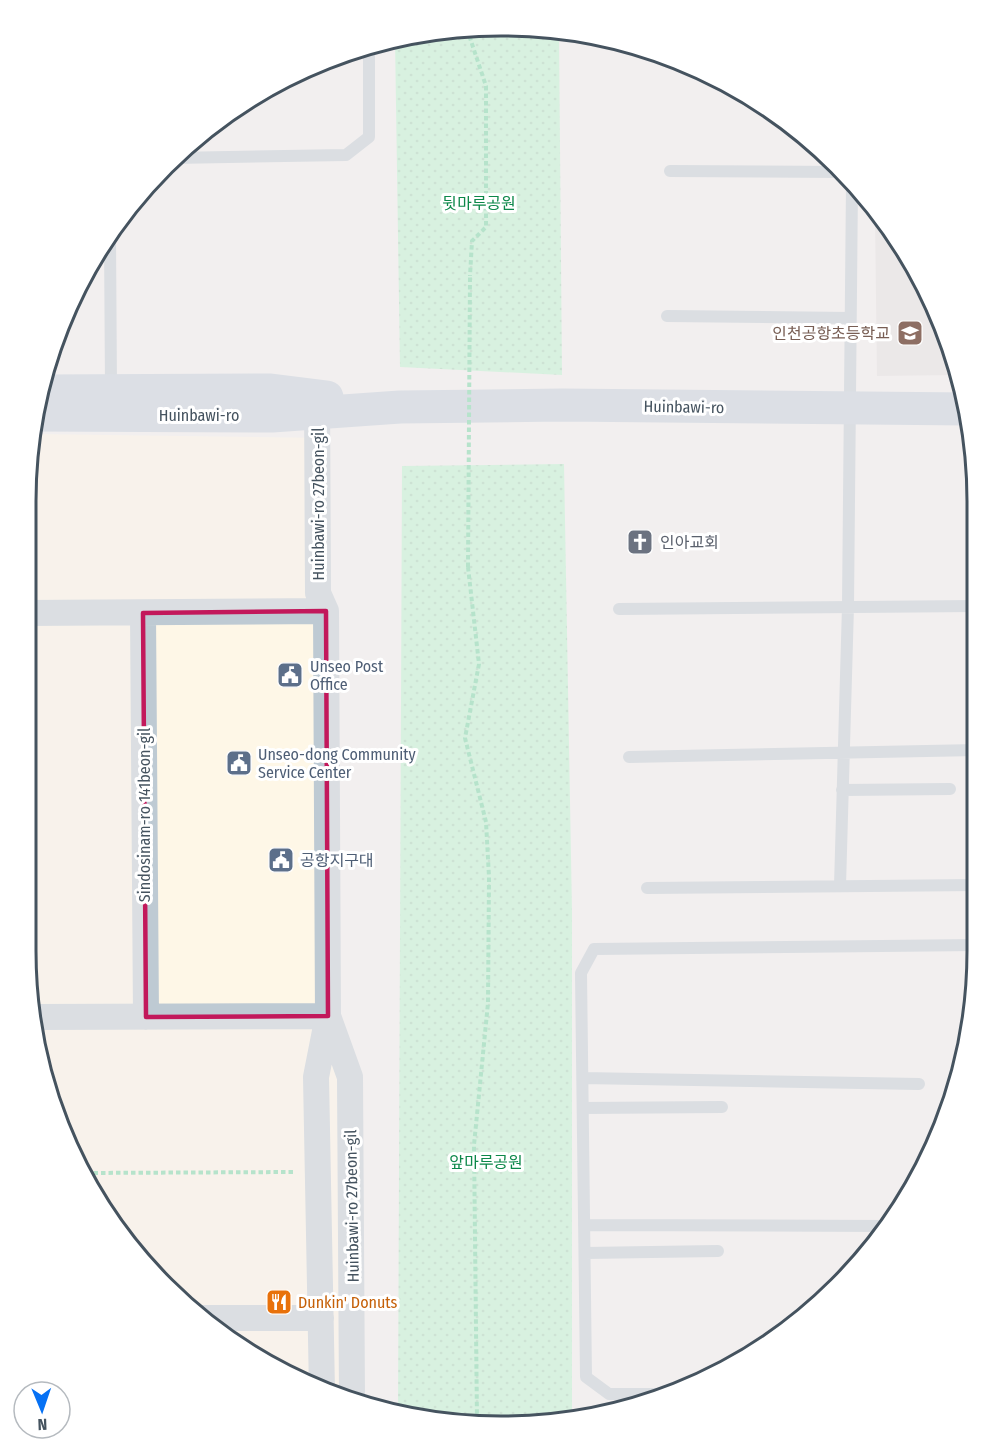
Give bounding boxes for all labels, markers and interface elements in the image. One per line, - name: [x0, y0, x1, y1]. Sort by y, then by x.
- park label: 뒷마루공원: [442, 194, 516, 213]
- school or university icon: 인천공항초등학교: [895, 318, 925, 348]
- place label: 인천공항초등학교: [772, 324, 890, 343]
- street label: Huinbawi-ro: [644, 397, 724, 417]
- street label: Huinbawi-ro: [159, 406, 239, 425]
- street label: Huinbawi-ro 27beon-gil: [309, 428, 328, 580]
- church icon: 인아교회: [625, 527, 655, 557]
- place label: 인아교회: [660, 533, 719, 552]
- place label: Unseo Post Office: [310, 657, 384, 694]
- public building icon: Unseo Post Office: [275, 660, 305, 690]
- street label: Sindosinam-ro 141beon-gil: [135, 728, 154, 902]
- place label: Unseo-dong Community Service Center: [258, 745, 416, 782]
- public building icon: Unseo-dong Community Service Center: [224, 748, 254, 778]
- public building icon: 공항지구대: [266, 845, 296, 875]
- place label: 공항지구대: [300, 851, 374, 870]
- street label: Huinbawi-ro 27beon-gil: [341, 1129, 363, 1283]
- park label: 앞마루공원: [449, 1153, 523, 1172]
- restaurant icon: Dunkin' Donuts: [264, 1287, 294, 1317]
- place label: Dunkin' Donuts: [298, 1293, 398, 1312]
- north arrow: [12, 1380, 72, 1440]
- text: N: [37, 1415, 48, 1434]

